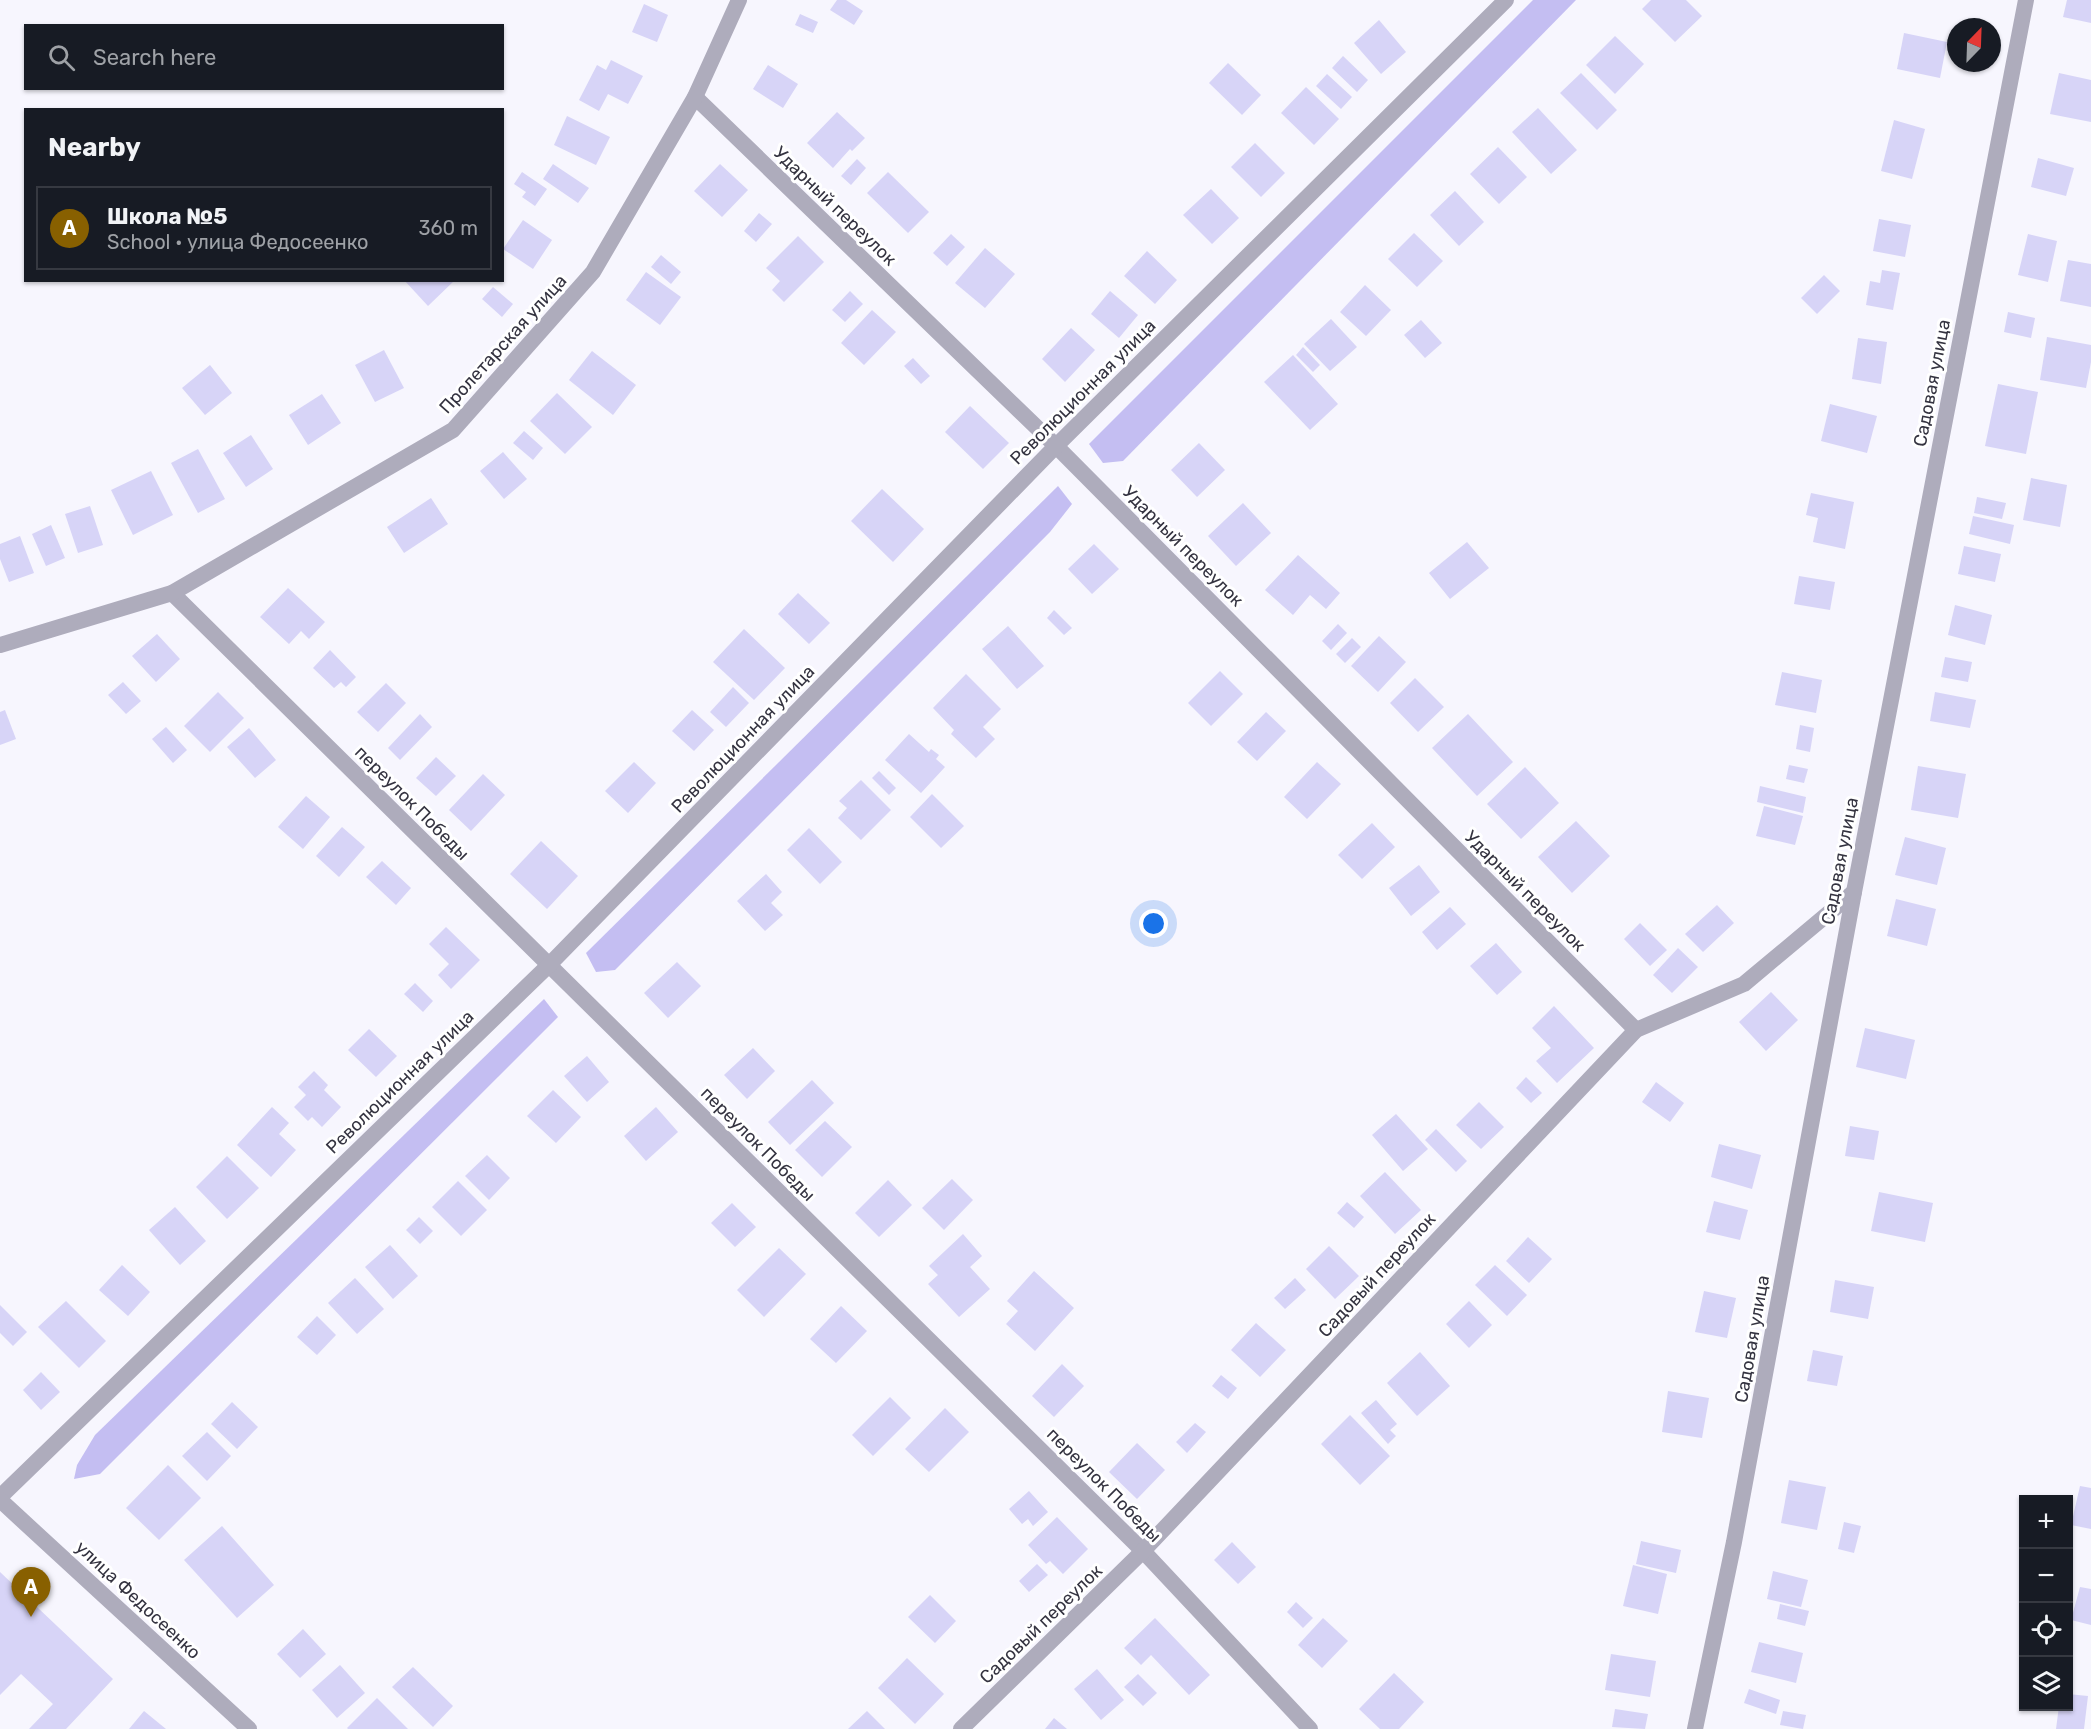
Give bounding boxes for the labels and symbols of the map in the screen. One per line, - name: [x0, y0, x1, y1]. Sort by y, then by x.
- north arrow: [1947, 18, 2001, 72]
- street label: Ударный переулок: [769, 142, 901, 270]
- street label: Пролетарская улица: [435, 270, 571, 418]
- street label: Революционная улица: [1006, 315, 1160, 469]
- street label: Садовая улица: [1909, 318, 1955, 448]
- street label: Ударный переулок: [1118, 481, 1248, 611]
- street label: Революционная улица: [667, 661, 819, 817]
- street label: переулок Победы: [350, 741, 474, 865]
- street label: Садовая улица: [1817, 796, 1863, 926]
- street label: Ударный переулок: [1460, 826, 1590, 956]
- your location: [1139, 909, 1168, 938]
- street label: Революционная улица: [322, 1006, 478, 1158]
- street label: переулок Победы: [696, 1082, 820, 1206]
- street label: Садовый переулок: [1314, 1208, 1441, 1342]
- street label: Садовая улица: [1730, 1274, 1774, 1404]
- street label: переулок Победы: [1042, 1423, 1166, 1547]
- street label: улица Федосеенко: [71, 1536, 205, 1664]
- street label: Садовый переулок: [975, 1560, 1107, 1688]
- pin: A: [12, 1568, 51, 1617]

